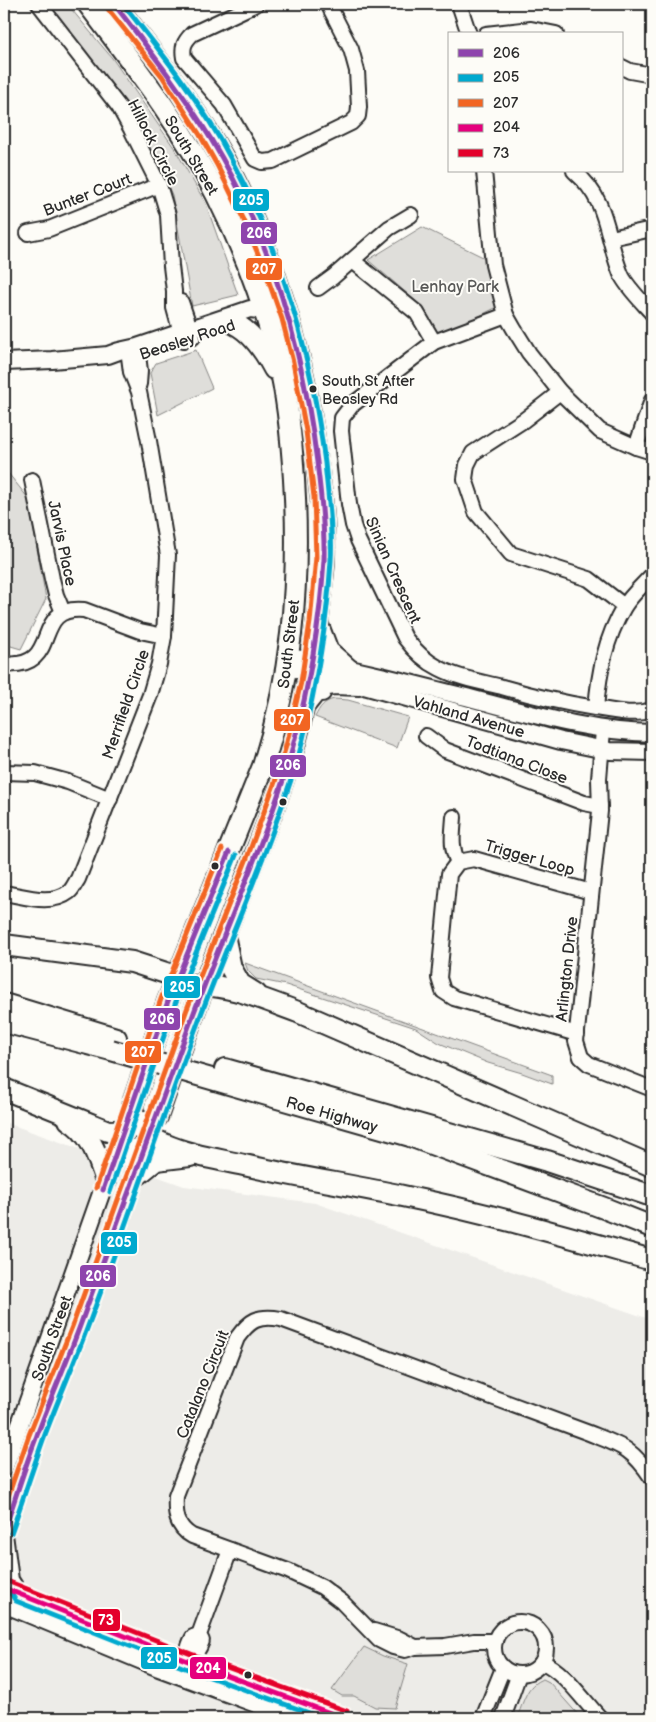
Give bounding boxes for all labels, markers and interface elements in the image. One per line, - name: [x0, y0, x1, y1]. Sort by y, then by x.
- legend: [448, 32, 624, 172]
- text: 206: [493, 44, 520, 63]
- text: 205: [493, 68, 519, 87]
- text: 207: [493, 94, 519, 113]
- street label: Hillock Circle: [123, 96, 183, 189]
- street label: South Street: [160, 113, 222, 199]
- text: 204: [493, 118, 520, 137]
- text: 73: [493, 144, 510, 163]
- street label: Bunter Court: [41, 170, 134, 221]
- line badge: 205: [232, 188, 270, 212]
- text: 205: [239, 192, 263, 209]
- line badge: 206: [240, 221, 278, 245]
- text: 206: [246, 225, 272, 242]
- line badge: 207: [245, 257, 283, 281]
- text: 207: [252, 261, 277, 278]
- park label: Lenhay Park: [411, 278, 499, 297]
- street label: Beasley Road: [137, 316, 238, 365]
- place label: South St After Beasley Rd: [322, 372, 415, 409]
- marker: South St After Beasley Rd: [308, 384, 318, 394]
- street label: Jarvis Place: [43, 499, 80, 588]
- street label: Sinian Crescent: [361, 514, 425, 627]
- street label: South Street: [275, 599, 304, 690]
- street label: Merrifield Circle: [99, 647, 154, 762]
- street label: Vahland Avenue: [411, 692, 527, 743]
- line badge: 207: [273, 708, 311, 732]
- text: 207: [280, 712, 305, 729]
- street label: Todtiana Close: [463, 732, 571, 789]
- line badge: 206: [269, 754, 307, 778]
- text: 206: [275, 757, 301, 774]
- unlabelled marker: [278, 797, 288, 807]
- street label: Trigger Loop: [482, 837, 577, 880]
- unlabelled marker: [210, 861, 220, 871]
- street label: Arlington Drive: [553, 915, 583, 1023]
- line badge: 205: [163, 975, 201, 999]
- text: 205: [170, 979, 194, 996]
- line badge: 206: [143, 1007, 181, 1031]
- text: 206: [149, 1011, 175, 1028]
- line badge: 207: [124, 1040, 162, 1064]
- text: 207: [131, 1044, 156, 1061]
- street label: Roe Highway: [284, 1093, 380, 1138]
- line badge: 205: [100, 1231, 138, 1255]
- text: 205: [107, 1234, 131, 1251]
- line badge: 206: [79, 1264, 117, 1288]
- text: 206: [85, 1268, 111, 1285]
- street label: South Street: [28, 1293, 77, 1384]
- street label: Catalano Circuit: [173, 1327, 234, 1442]
- line badge: 73: [92, 1608, 121, 1632]
- text: 73: [98, 1612, 114, 1629]
- line badge: 205: [140, 1646, 178, 1670]
- text: 205: [147, 1650, 171, 1667]
- line badge: 204: [189, 1656, 227, 1680]
- text: 204: [195, 1660, 221, 1677]
- unlabelled marker: [243, 1670, 253, 1680]

